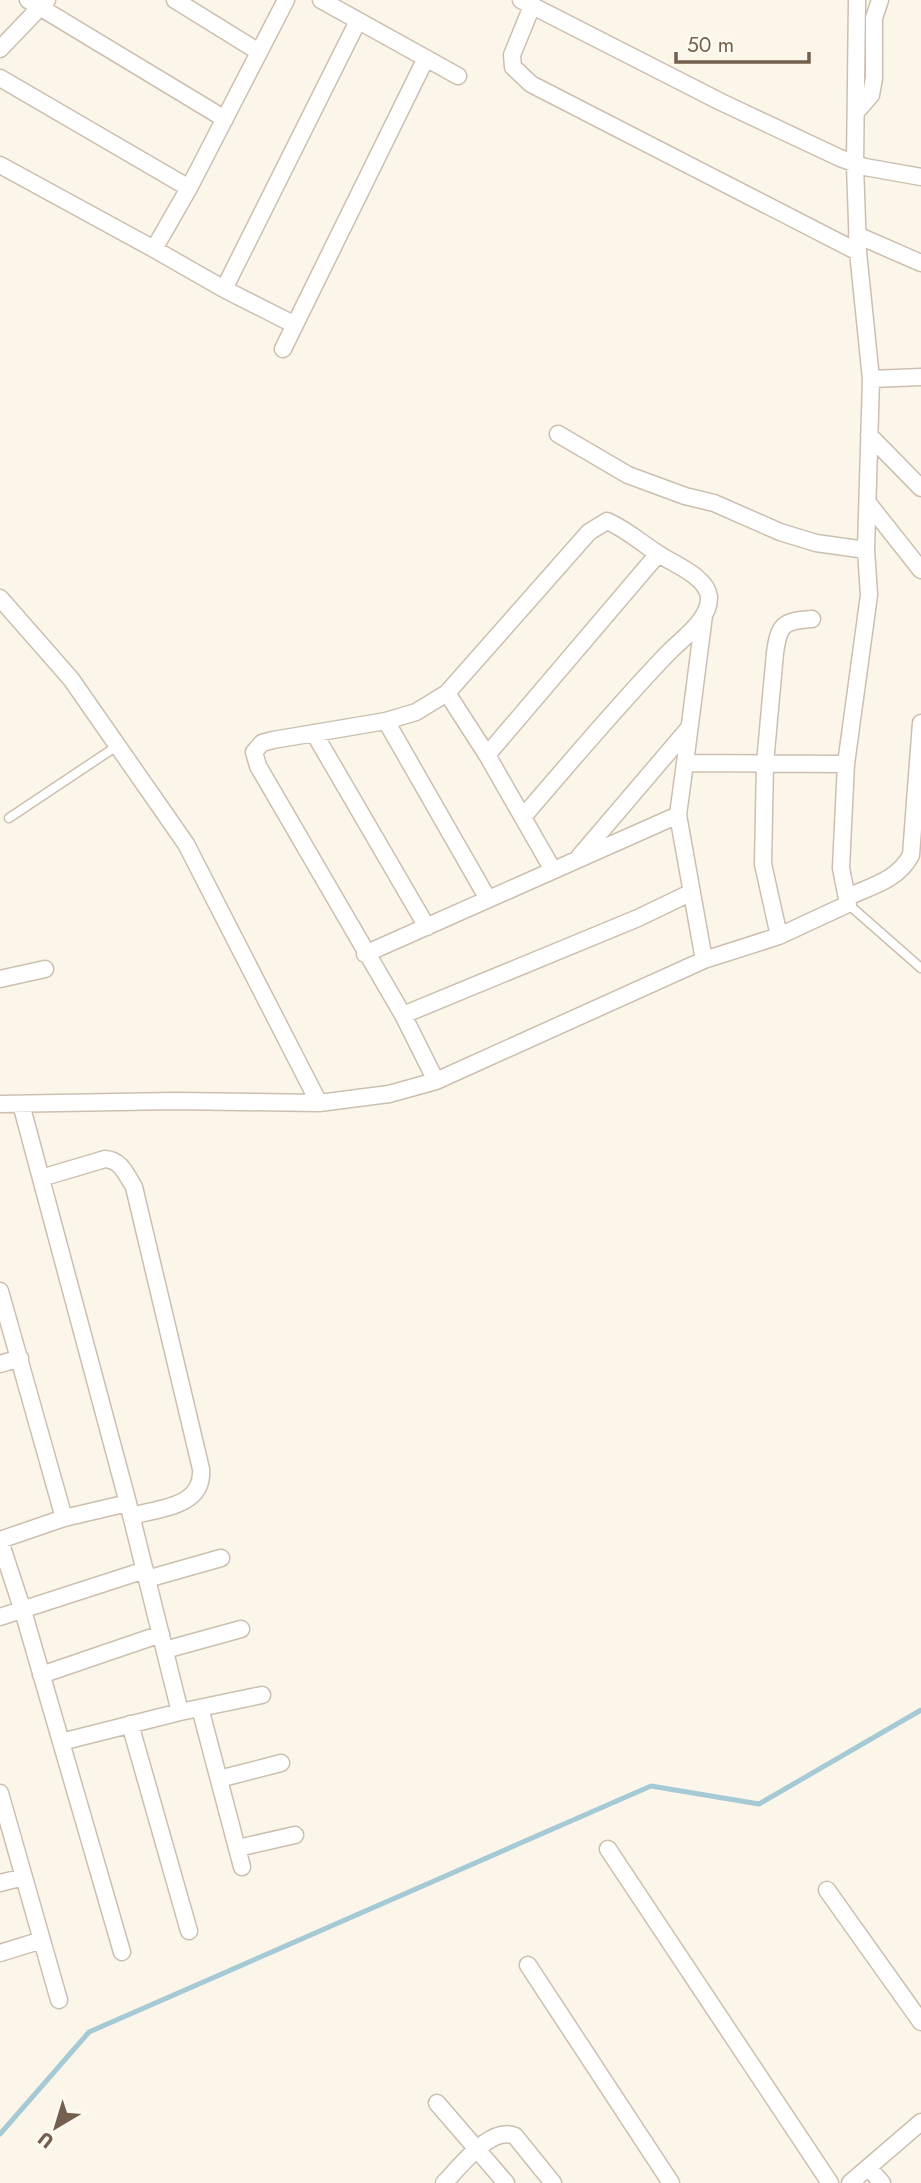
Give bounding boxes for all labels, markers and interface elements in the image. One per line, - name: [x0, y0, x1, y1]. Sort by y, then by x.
- scale bar: [676, 21, 809, 65]
- text: 50 m: [687, 30, 734, 60]
- north arrow: [21, 2092, 91, 2162]
- text: U: [32, 2125, 59, 2155]

